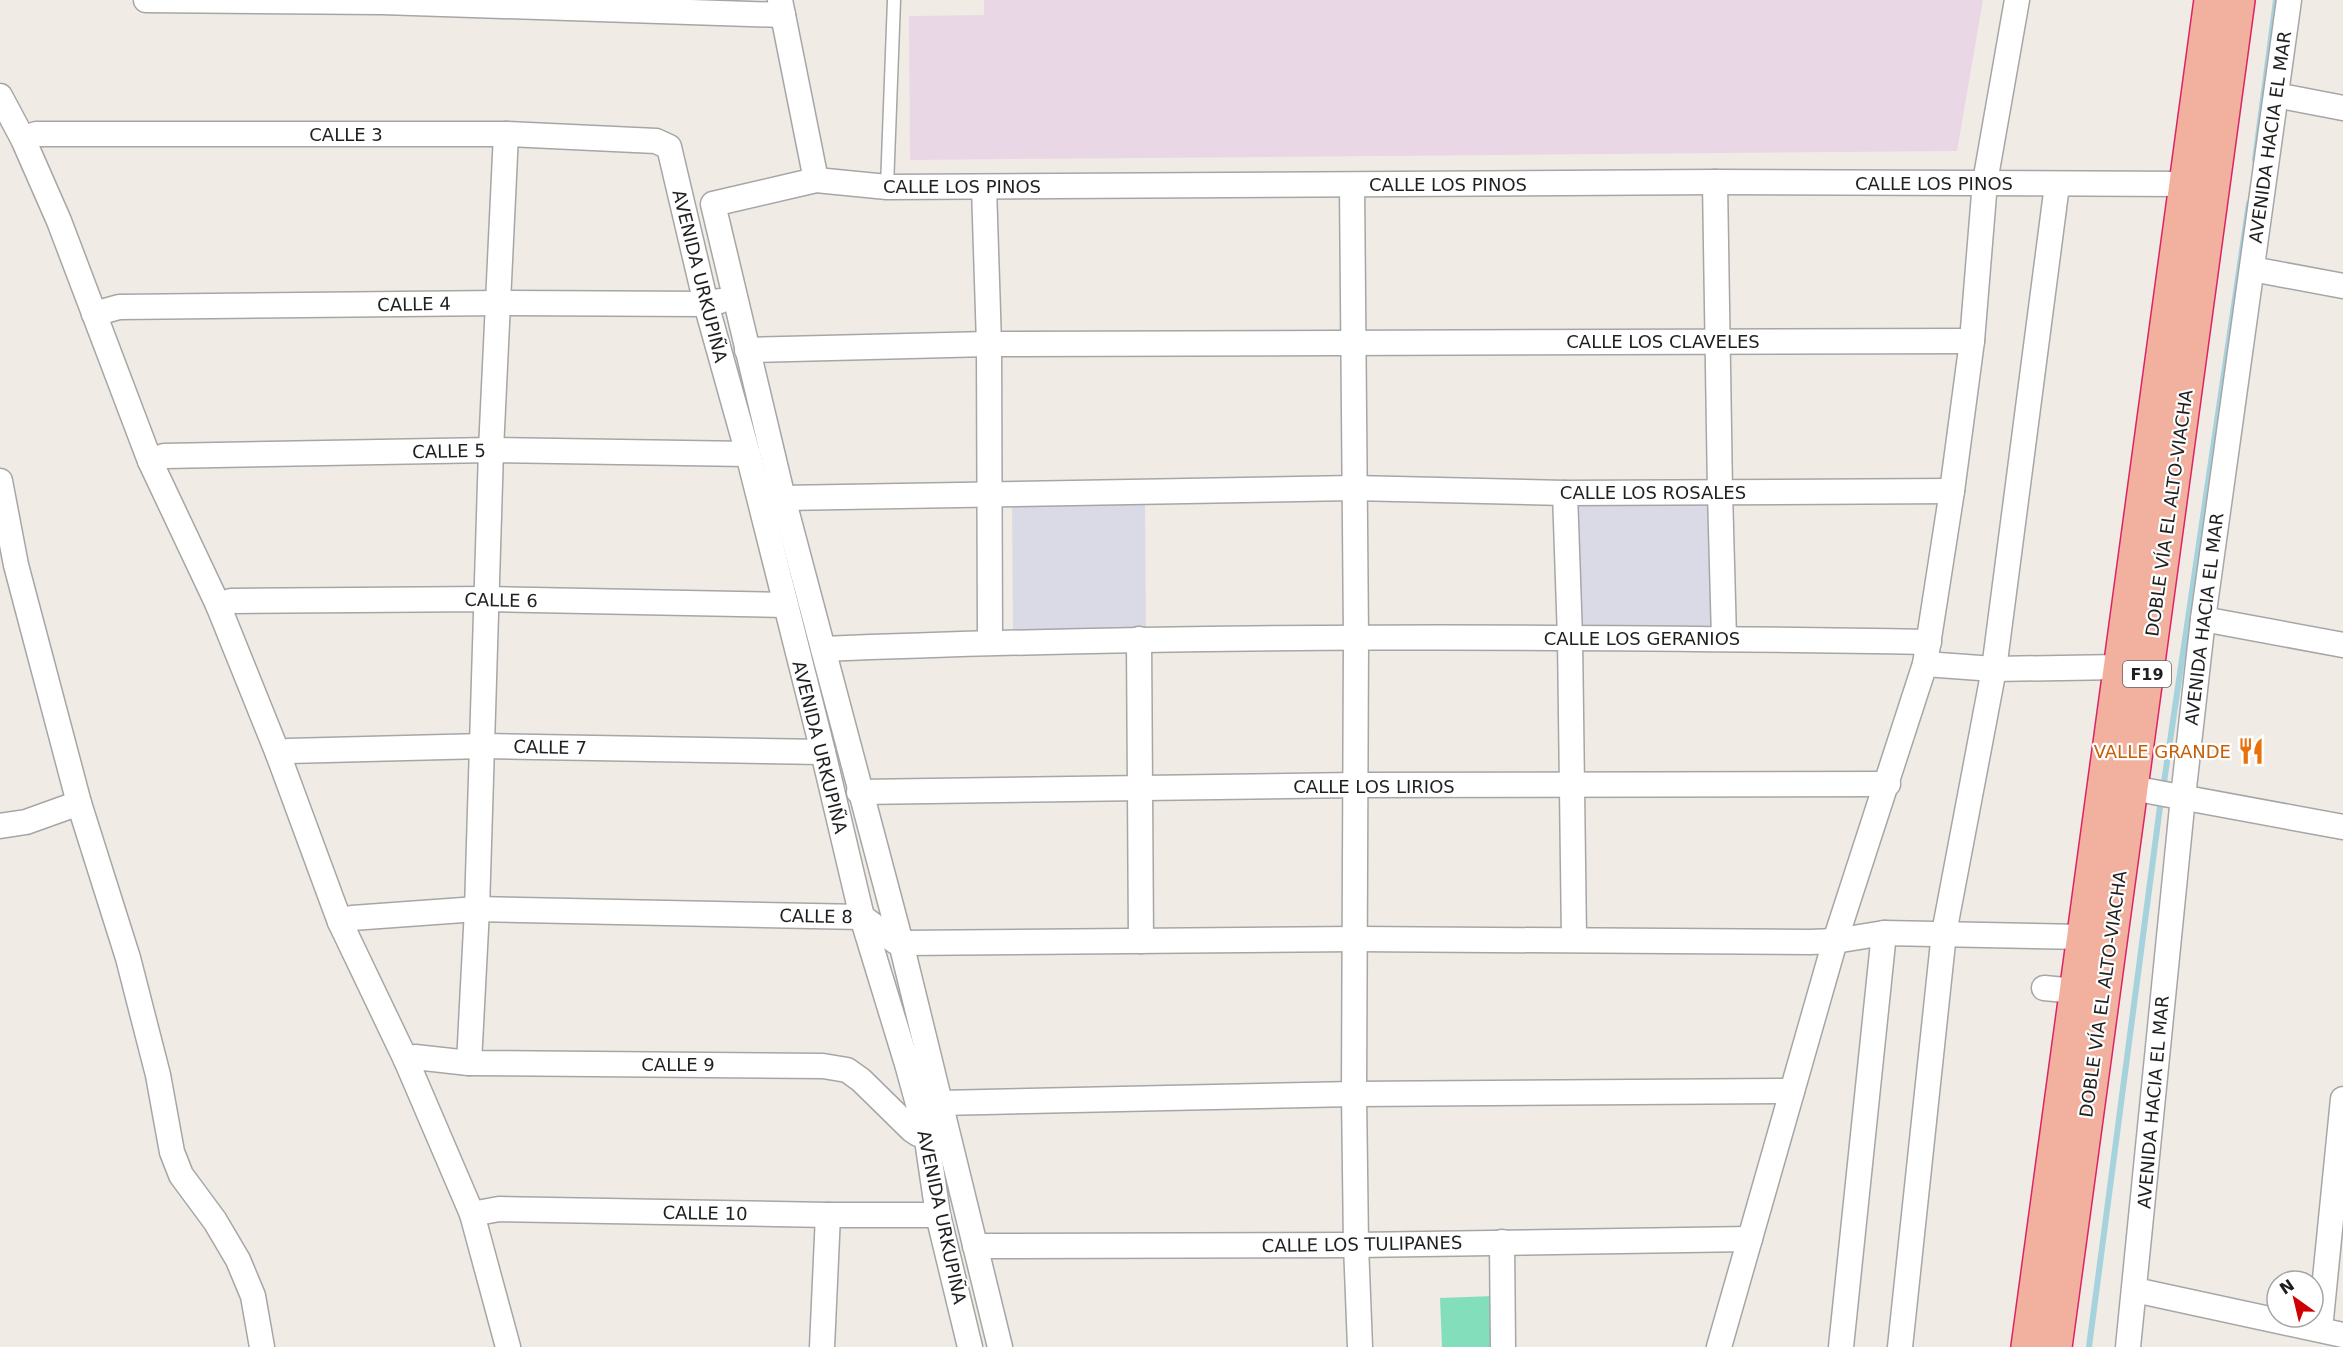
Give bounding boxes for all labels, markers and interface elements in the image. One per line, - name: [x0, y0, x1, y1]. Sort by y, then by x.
- street label: AVENIDA HACIA EL MAR: [2245, 30, 2295, 244]
- street label: CALLE 3: [309, 124, 383, 145]
- street label: CALLE LOS PINOS: [1855, 173, 2013, 194]
- street label: CALLE LOS PINOS: [1369, 174, 1527, 195]
- street label: CALLE LOS PINOS: [883, 176, 1041, 197]
- street label: AVENIDA URKUPIÑA: [668, 187, 732, 365]
- street label: CALLE 4: [377, 293, 451, 315]
- street label: CALLE LOS CLAVELES: [1566, 331, 1760, 352]
- street label: DOBLE VÍA EL ALTO-VIACHA: [2141, 387, 2197, 638]
- street label: CALLE 5: [412, 440, 486, 462]
- street label: CALLE LOS ROSALES: [1560, 482, 1746, 503]
- street label: AVENIDA HACIA EL MAR: [2181, 511, 2227, 727]
- street label: CALLE 6: [464, 589, 538, 611]
- street label: CALLE LOS GERANIOS: [1544, 628, 1740, 649]
- street label: AVENIDA URKUPIÑA: [788, 658, 852, 836]
- road number: F19: [2123, 661, 2171, 687]
- street label: CALLE 7: [513, 736, 587, 758]
- restaurant icon: VALLE GRANDE: [2236, 736, 2266, 766]
- place label: VALLE GRANDE: [2094, 741, 2231, 762]
- street label: CALLE LOS LIRIOS: [1293, 776, 1455, 797]
- street label: DOBLE VÍA EL ALTO-VIACHA: [2075, 868, 2131, 1119]
- street label: CALLE 8: [779, 905, 853, 927]
- street label: AVENIDA HACIA EL MAR: [2133, 994, 2173, 1210]
- street label: CALLE 9: [641, 1054, 715, 1075]
- street label: AVENIDA URKUPIÑA: [913, 1128, 971, 1307]
- street label: CALLE 10: [662, 1202, 748, 1224]
- street label: CALLE LOS TULIPANES: [1262, 1232, 1462, 1256]
- north arrow: [2265, 1269, 2325, 1329]
- text: N: [2276, 1275, 2298, 1299]

